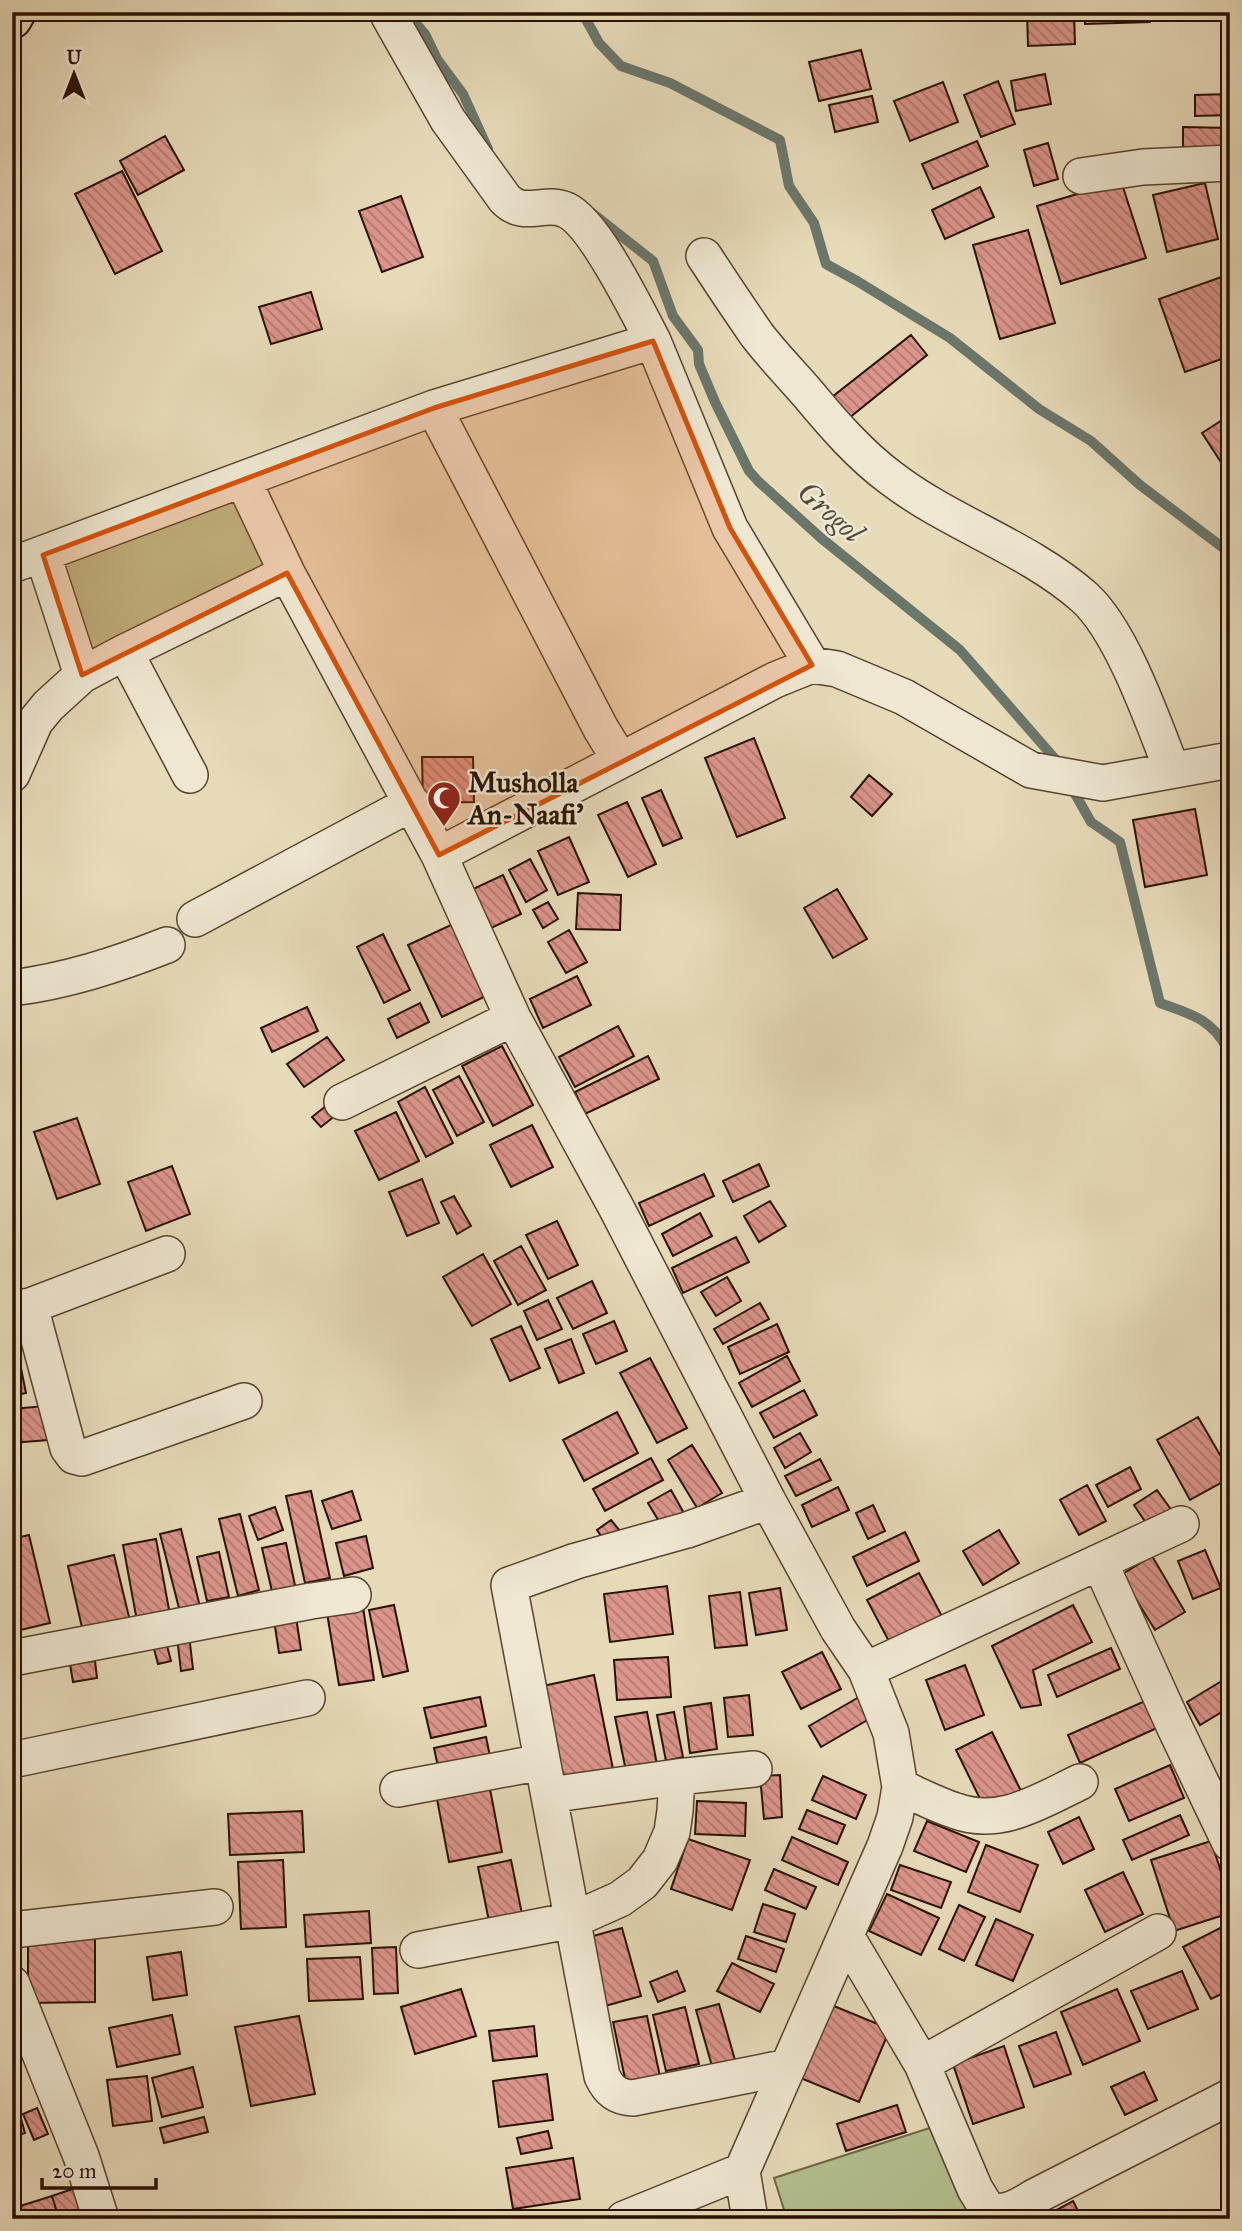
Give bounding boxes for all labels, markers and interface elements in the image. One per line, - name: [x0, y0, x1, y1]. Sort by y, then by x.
- north arrow: [38, 38, 108, 108]
- text: U: [66, 46, 82, 69]
- water label: Grogol: [790, 474, 873, 552]
- place label: Musholla An-Naafi': [466, 765, 583, 832]
- mosque icon: Musholla An-Naafi': [425, 779, 463, 828]
- scale bar: [42, 2147, 156, 2191]
- text: 20 m: [52, 2158, 97, 2184]

